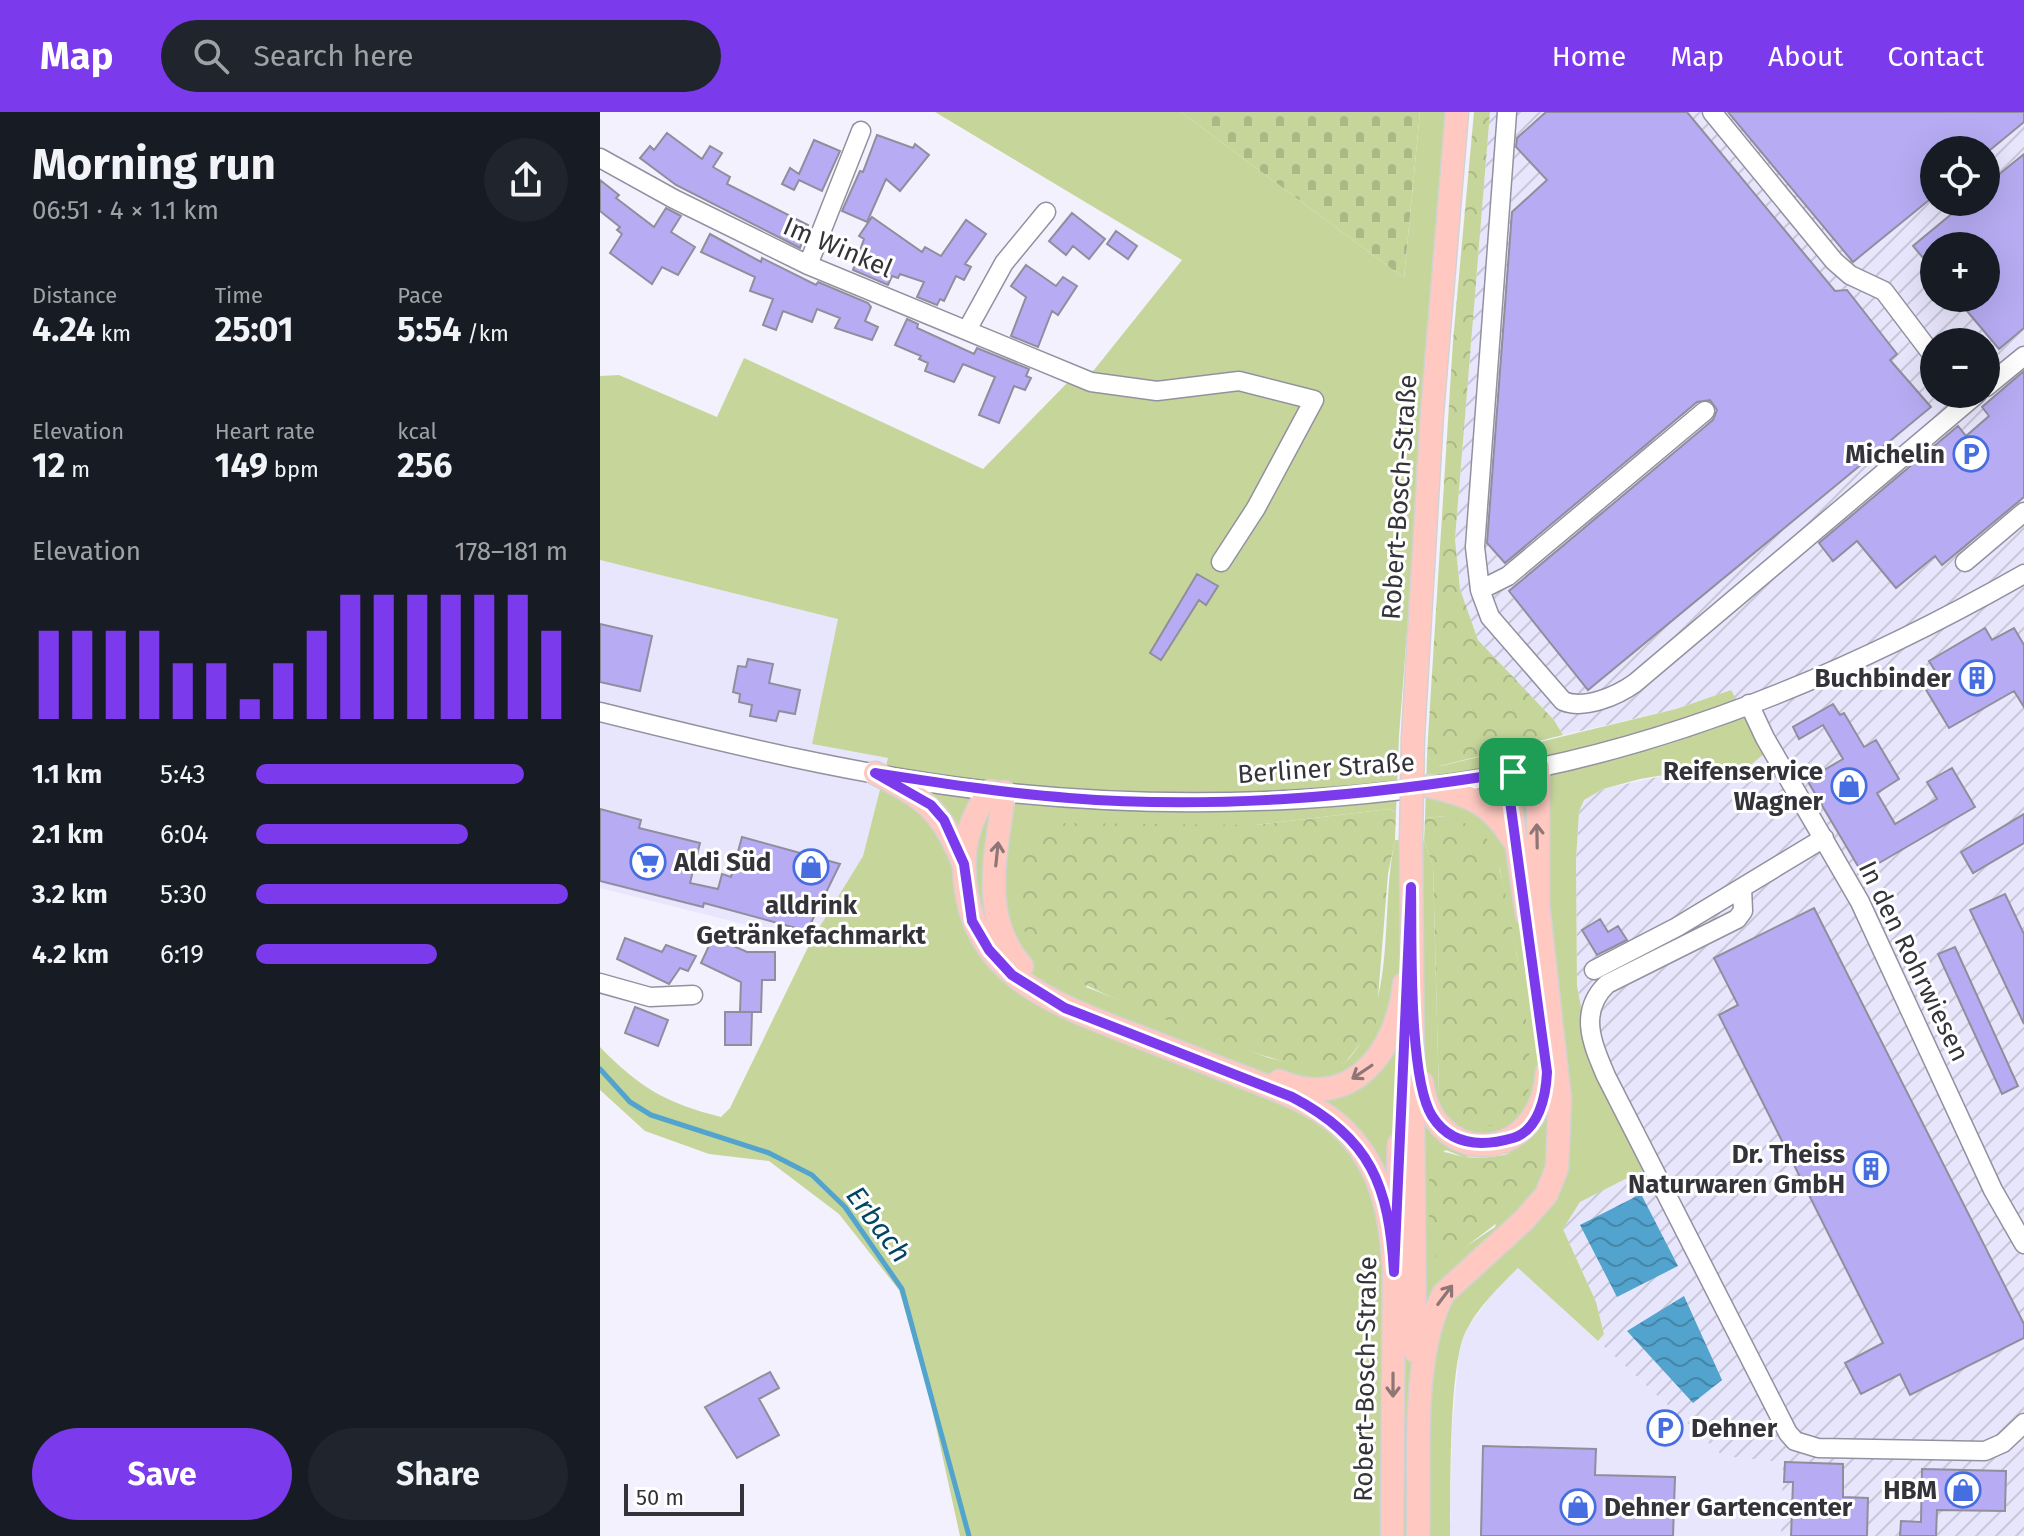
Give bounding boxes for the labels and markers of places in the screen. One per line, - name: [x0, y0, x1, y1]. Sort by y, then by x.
- parking icon: Michelin: [1952, 435, 1990, 473]
- place label: Michelin: [1845, 439, 1945, 470]
- building icon: Buchbinder: [1958, 659, 1996, 697]
- place label: Buchbinder: [1814, 663, 1952, 694]
- pin: [1479, 738, 1547, 806]
- place label: Reifenservice Wagner: [1663, 756, 1824, 817]
- shop icon: Reifenservice Wagner: [1830, 767, 1868, 805]
- supermarket icon: Aldi Süd: [629, 843, 667, 881]
- place label: Aldi Süd: [673, 847, 771, 878]
- shop icon: alldrink Getränkefachmarkt: [792, 848, 830, 886]
- place label: alldrink Getränkefachmarkt: [696, 890, 927, 951]
- place label: Dr. Theiss Naturwaren GmbH: [1628, 1139, 1845, 1200]
- building icon: Dr. Theiss Naturwaren GmbH: [1852, 1150, 1890, 1188]
- parking icon: Dehner: [1646, 1409, 1684, 1447]
- place label: Dehner: [1691, 1413, 1778, 1444]
- shop icon: HBM: [1944, 1471, 1982, 1509]
- place label: HBM: [1883, 1475, 1937, 1506]
- shop icon: Dehner Gartencenter: [1559, 1488, 1597, 1526]
- place label: Dehner Gartencenter: [1604, 1492, 1853, 1523]

